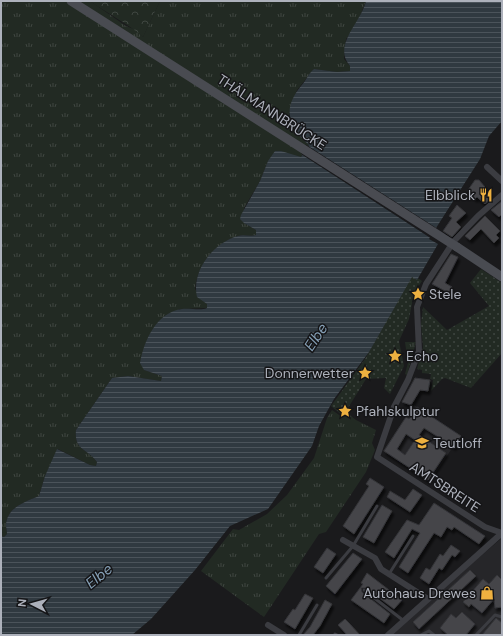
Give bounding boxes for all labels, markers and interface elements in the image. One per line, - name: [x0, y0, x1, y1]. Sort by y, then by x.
- street label: THÄLMANNBRÜCKE: [214, 70, 330, 154]
- place label: Elbblick: [425, 186, 475, 204]
- restaurant icon: Elbblick: [478, 187, 494, 203]
- place label: Stele: [429, 285, 461, 303]
- place icon: Stele: [410, 286, 426, 302]
- water label: Elbe: [299, 319, 333, 355]
- place label: Echo: [406, 347, 438, 365]
- place icon: Echo: [387, 348, 403, 364]
- place label: Donnerwetter: [265, 364, 354, 382]
- place icon: Donnerwetter: [357, 365, 373, 381]
- place label: Pfahlskulptur: [356, 402, 440, 420]
- place icon: Pfahlskulptur: [337, 403, 353, 419]
- place label: Teutloff: [433, 434, 482, 452]
- school or university icon: Teutloff: [414, 435, 430, 451]
- street label: AMTSBREITE: [406, 458, 484, 517]
- water label: Elbe: [81, 559, 117, 593]
- north arrow: [12, 584, 52, 624]
- place label: Autohaus Drewes: [363, 584, 476, 602]
- shop icon: Autohaus Drewes: [479, 585, 495, 601]
- text: N: [15, 598, 29, 608]

